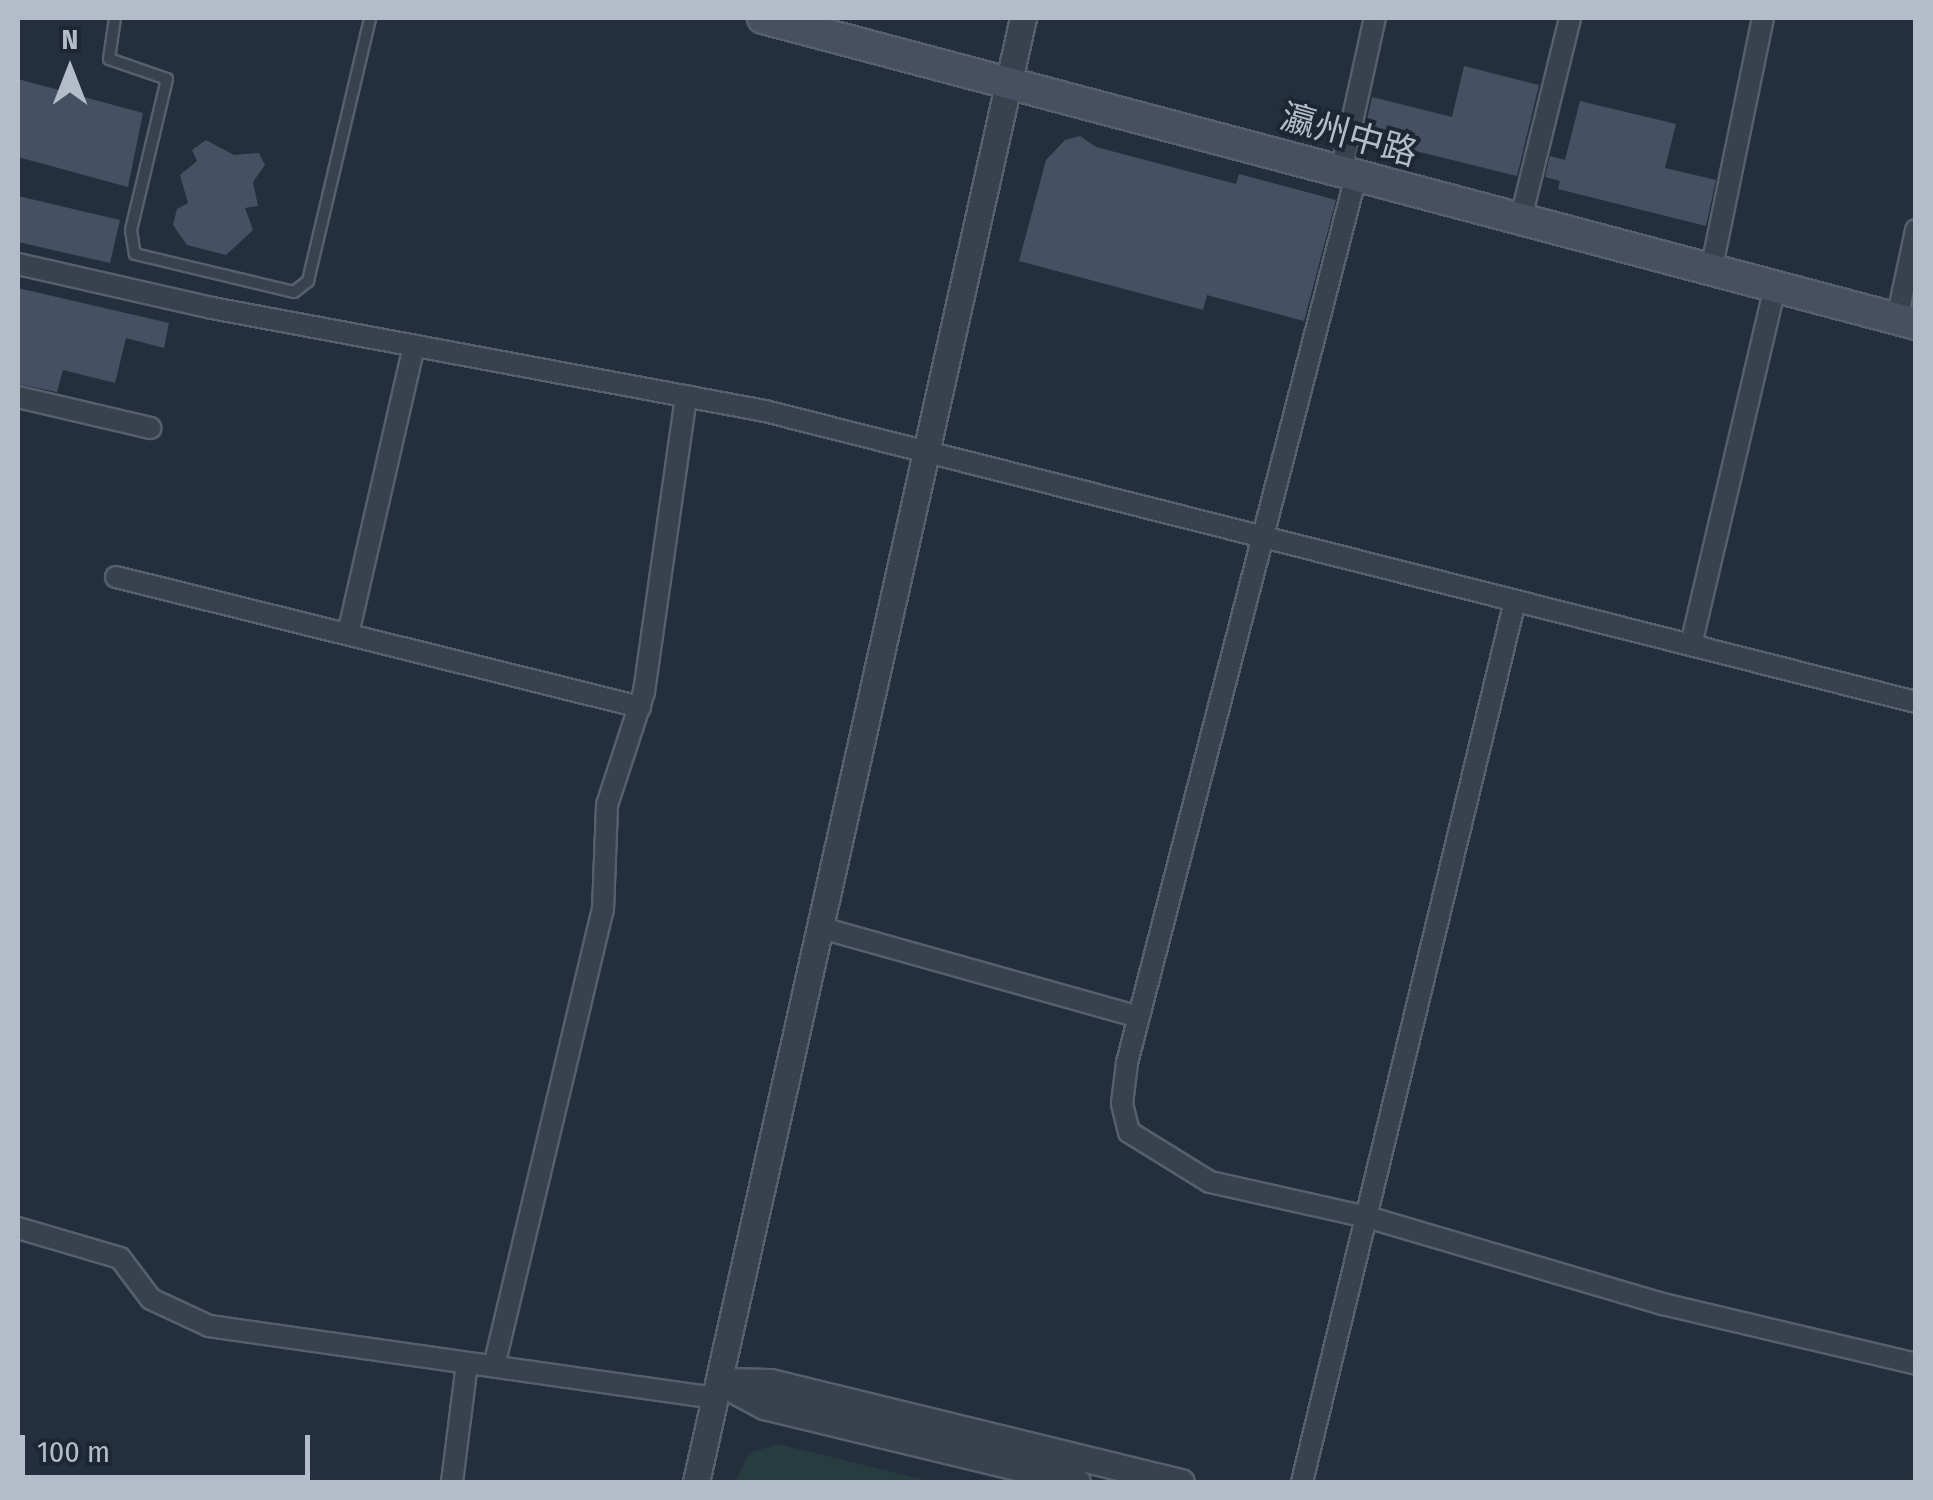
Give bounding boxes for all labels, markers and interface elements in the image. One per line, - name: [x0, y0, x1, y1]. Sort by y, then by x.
- north arrow: [20, 20, 120, 120]
- text: N: [62, 23, 78, 56]
- street label: 瀛州中路: [1276, 96, 1422, 174]
- scale bar: [25, 1415, 315, 1477]
- text: 100 m: [37, 1434, 110, 1470]

